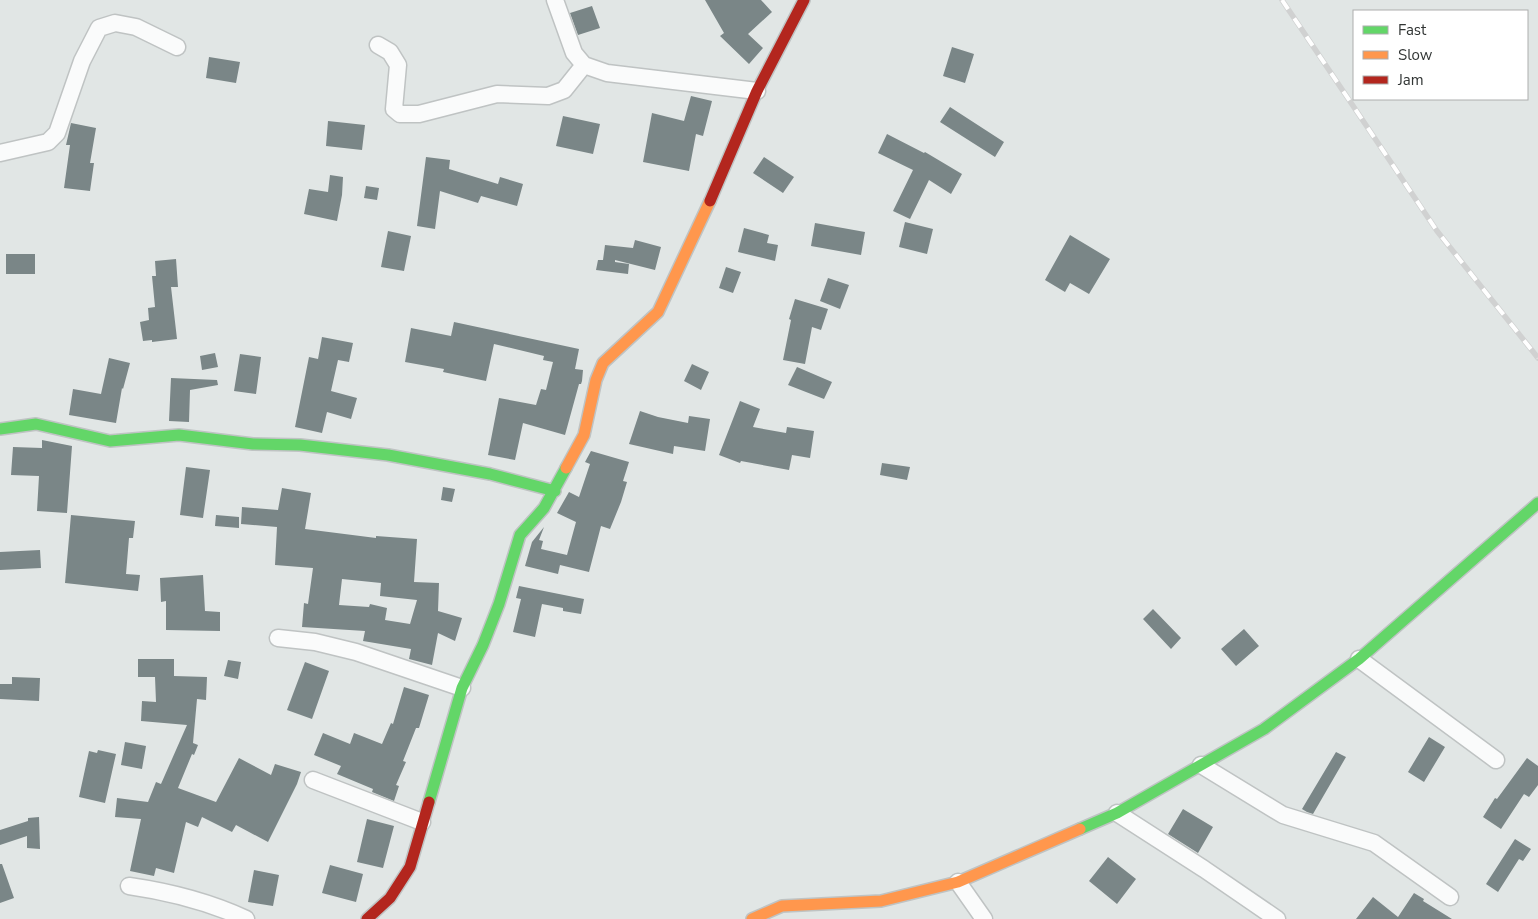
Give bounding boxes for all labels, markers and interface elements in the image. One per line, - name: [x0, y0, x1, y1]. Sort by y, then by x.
- legend: [1353, 10, 1528, 100]
- text: Fast: [1398, 20, 1427, 40]
- text: Slow: [1398, 45, 1433, 65]
- text: Jam: [1397, 70, 1424, 90]

